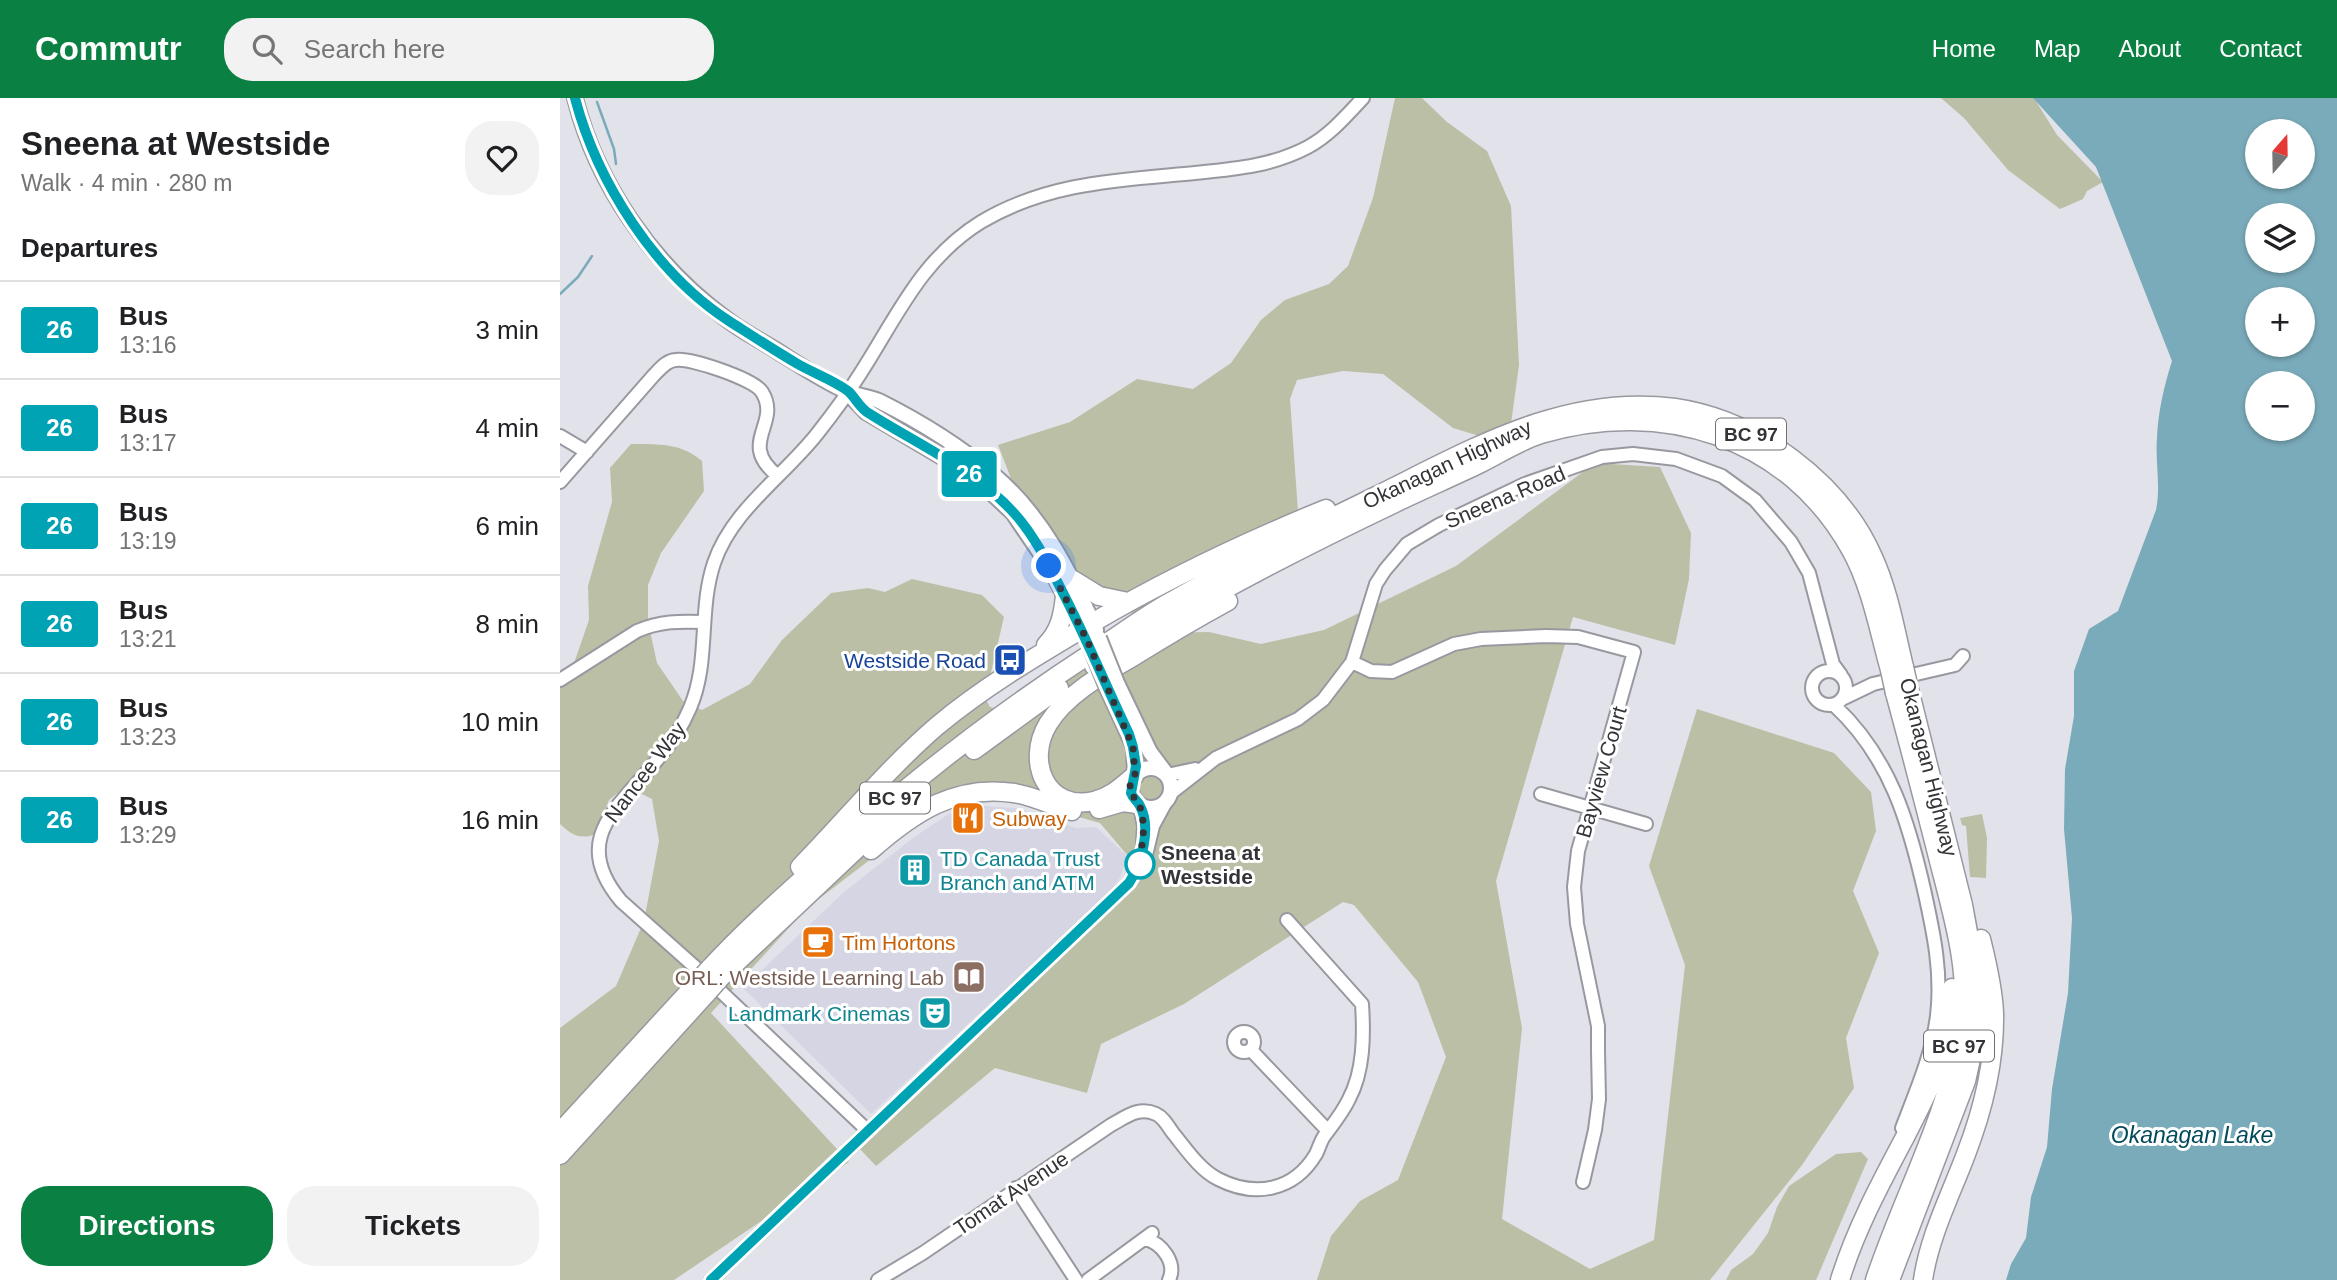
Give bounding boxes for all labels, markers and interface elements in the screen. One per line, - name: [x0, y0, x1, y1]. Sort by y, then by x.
- search box: [224, 18, 714, 81]
- text: Commutr: [35, 30, 182, 67]
- icon: search: [248, 30, 286, 68]
- text: Search here: [304, 34, 445, 64]
- text: Home: [1932, 35, 1996, 62]
- text: Map: [2034, 35, 2081, 62]
- text: About: [2119, 35, 2181, 62]
- text: Contact: [2219, 35, 2302, 62]
- north arrow: [2245, 119, 2315, 189]
- map controls: [2245, 119, 2315, 441]
- button: heart: [465, 121, 539, 195]
- text: Sneena at Westside: [21, 125, 330, 162]
- text: Walk · 4 min · 280 m: [21, 170, 232, 196]
- button: layers: [2245, 203, 2315, 273]
- text: Departures: [21, 233, 158, 263]
- button: +: [2245, 287, 2315, 357]
- text: Bus: [119, 301, 168, 331]
- text: 3 min: [475, 315, 539, 345]
- text: 26: [46, 316, 73, 343]
- text: 13:16: [119, 332, 177, 358]
- button: −: [2245, 371, 2315, 441]
- text: Bus: [119, 399, 168, 429]
- text: 4 min: [475, 413, 539, 443]
- text: 26: [46, 414, 73, 441]
- street label: Okanagan Highway: [1359, 415, 1535, 513]
- road number: BC 97: [1716, 418, 1786, 450]
- text: 13:17: [119, 430, 177, 456]
- line badge: 26: [938, 451, 1000, 497]
- text: 26: [956, 460, 982, 487]
- street label: Sneena Road: [1441, 461, 1569, 533]
- text: Bus: [119, 497, 168, 527]
- text: 6 min: [475, 511, 539, 541]
- text: 26: [46, 512, 73, 539]
- text: 13:19: [119, 528, 177, 554]
- your location: [1031, 548, 1066, 583]
- text: Bus: [119, 595, 168, 625]
- text: 8 min: [475, 609, 539, 639]
- text: 26: [46, 610, 73, 637]
- text: 13:21: [119, 626, 177, 652]
- bus stop icon: Westside Road: [991, 641, 1029, 679]
- place label: Westside Road: [844, 649, 986, 672]
- street label: Okanagan Highway: [1896, 675, 1962, 859]
- text: Bus: [119, 693, 168, 723]
- street label: Bayview Court: [1571, 704, 1631, 840]
- text: 10 min: [461, 707, 539, 737]
- text: 26: [46, 708, 73, 735]
- street label: Nancee Way: [600, 717, 690, 827]
- text: 13:23: [119, 724, 177, 750]
- road number: BC 97: [860, 782, 930, 814]
- text: Bus: [119, 791, 168, 821]
- restaurant icon: Subway: [949, 799, 987, 837]
- text: 16 min: [461, 805, 539, 835]
- text: 26: [46, 806, 73, 833]
- place label: Subway: [992, 807, 1067, 830]
- text: 13:29: [119, 822, 177, 848]
- place label: Sneena at Westside: [1161, 841, 1260, 888]
- place label: TD Canada Trust Branch and ATM: [940, 847, 1100, 894]
- marker: Sneena at Westside: [1125, 849, 1155, 879]
- building icon: TD Canada Trust Branch and ATM: [896, 851, 934, 889]
- cafe icon: Tim Hortons: [799, 923, 837, 961]
- place label: Tim Hortons: [842, 931, 956, 954]
- library icon: ORL: Westside Learning Lab: [950, 958, 988, 996]
- place label: ORL: Westside Learning Lab: [675, 966, 944, 989]
- theatre icon: Landmark Cinemas: [916, 994, 954, 1032]
- place label: Landmark Cinemas: [728, 1002, 910, 1025]
- road number: BC 97: [1924, 1030, 1994, 1062]
- water label: Okanagan Lake: [2111, 1122, 2273, 1148]
- street label: Tomat Avenue: [950, 1146, 1072, 1240]
- button: Directions: [21, 1186, 273, 1266]
- button: Tickets: [287, 1186, 539, 1266]

